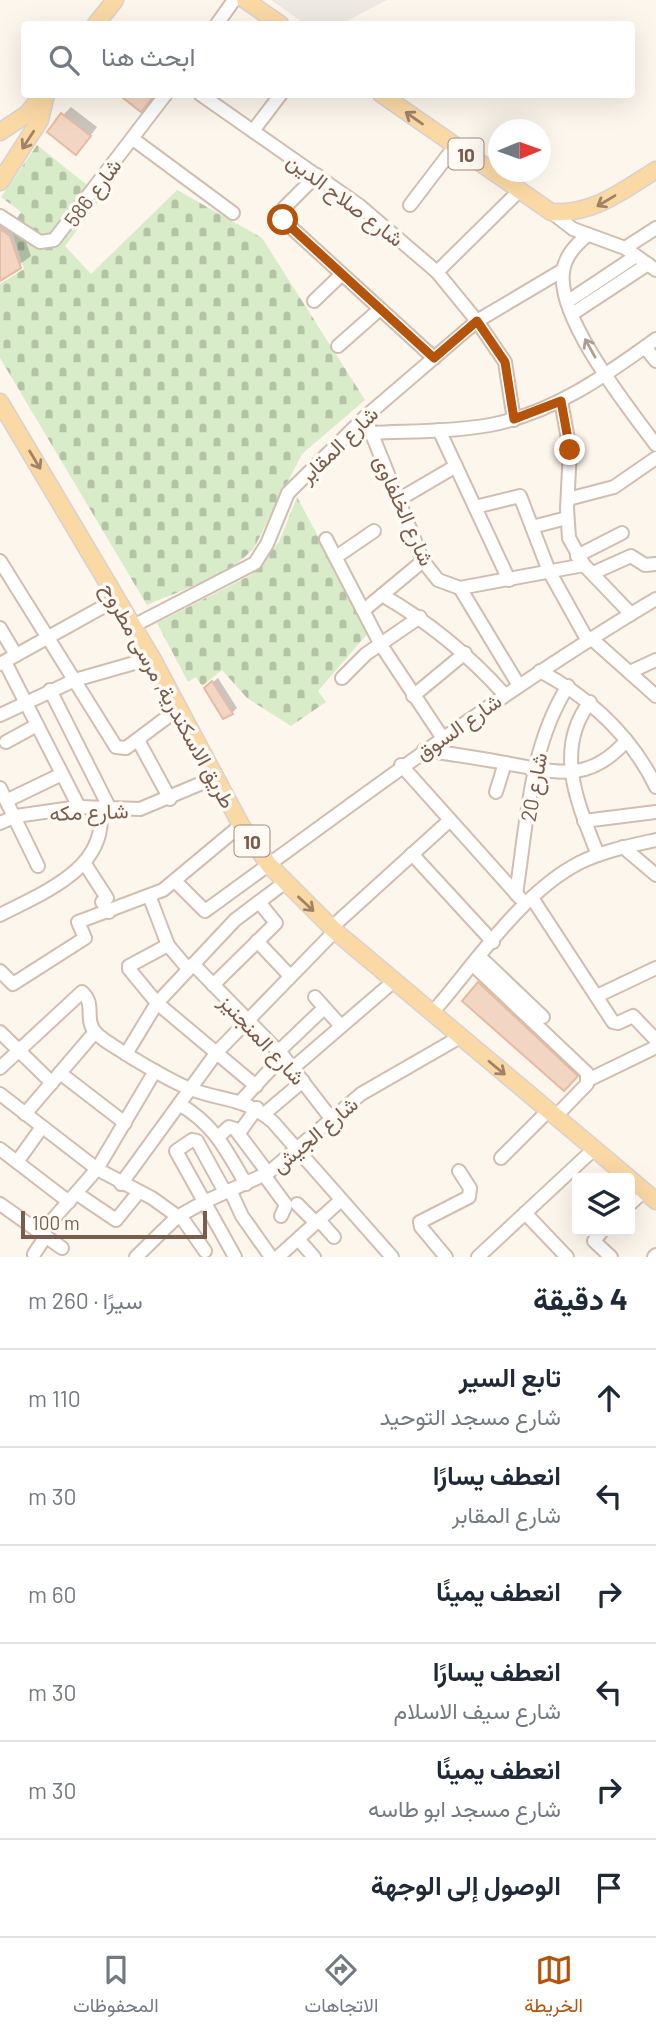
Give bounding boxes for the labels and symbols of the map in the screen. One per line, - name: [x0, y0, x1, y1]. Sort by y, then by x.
- one-way arrow: [405, 111, 424, 125]
- north arrow: [488, 119, 551, 182]
- one-way arrow: [20, 130, 35, 149]
- road number: 10: [448, 138, 484, 170]
- street label: شارع صلاح الدين: [281, 147, 409, 253]
- street label: شارع 586: [58, 153, 128, 233]
- one-way arrow: [597, 194, 617, 208]
- route start: [267, 204, 298, 235]
- one-way arrow: [583, 338, 596, 359]
- street label: شارع المقابر: [293, 400, 385, 490]
- route end: [554, 434, 585, 465]
- one-way arrow: [28, 450, 42, 470]
- street label: شارع الخلفاوى: [367, 451, 441, 570]
- street label: طريق الاسكندرية, مرسى مطروح: [94, 578, 242, 814]
- street label: شارع السوق: [410, 687, 507, 767]
- street label: شارع 20: [515, 751, 554, 824]
- street label: شارع مكه: [49, 797, 129, 828]
- road number: 10: [234, 826, 270, 856]
- one-way arrow: [297, 895, 314, 912]
- street label: شارع المنجنيز: [212, 988, 311, 1091]
- one-way arrow: [488, 1060, 506, 1076]
- street label: شارع الجيش: [266, 1091, 364, 1180]
- scale bar: [21, 1208, 206, 1240]

